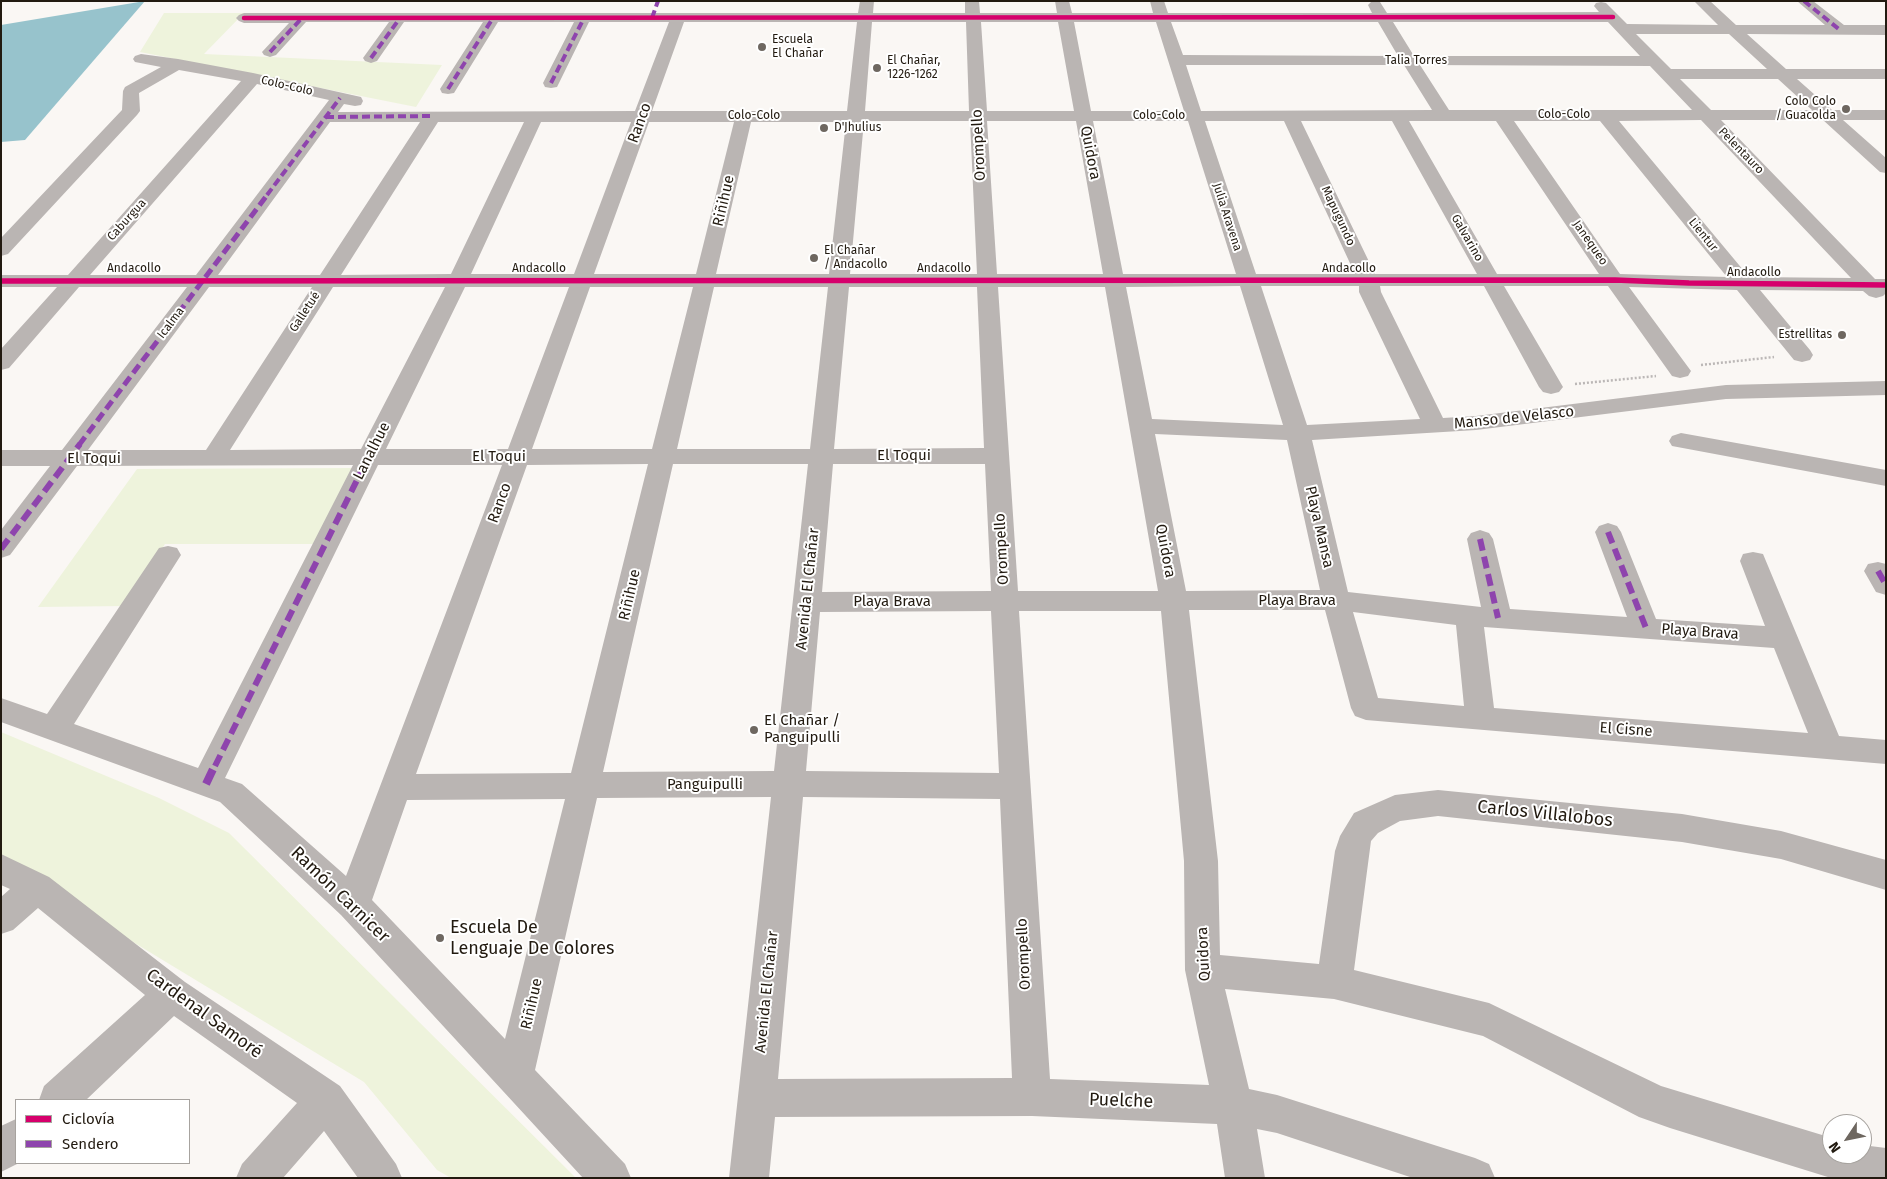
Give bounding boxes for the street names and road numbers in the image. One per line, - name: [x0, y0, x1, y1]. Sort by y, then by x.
- street label: Talia Torres: [1385, 54, 1447, 68]
- street label: Colo-Colo: [260, 73, 314, 99]
- street label: Ranco: [624, 100, 656, 146]
- street label: Colo-Colo: [1538, 108, 1590, 122]
- street label: Colo-Colo: [728, 109, 780, 123]
- street label: Orompello: [968, 109, 990, 181]
- street label: Colo-Colo: [1133, 109, 1185, 123]
- street label: Quidora: [1076, 125, 1104, 181]
- street label: Pelentauro: [1715, 125, 1767, 177]
- street label: Riñihue: [709, 174, 739, 228]
- street label: Julia Aravena: [1209, 181, 1245, 253]
- street label: Mapugundo: [1318, 184, 1358, 248]
- street label: Caburgua: [104, 196, 150, 244]
- street label: Galvarino: [1448, 212, 1486, 264]
- street label: Lientur: [1685, 215, 1721, 255]
- street label: Janequeo: [1569, 218, 1611, 268]
- street label: Andacollo: [107, 262, 161, 276]
- street label: Andacollo: [512, 262, 566, 276]
- street label: Andacollo: [917, 262, 971, 276]
- street label: Andacollo: [1322, 262, 1376, 276]
- street label: Andacollo: [1727, 266, 1781, 280]
- street label: Galletué: [287, 289, 323, 335]
- street label: Icalma: [154, 304, 188, 342]
- street label: Manso de Velasco: [1453, 403, 1575, 433]
- street label: Lanalhue: [350, 419, 394, 483]
- street label: El Toqui: [877, 447, 931, 465]
- street label: El Toqui: [472, 448, 526, 466]
- street label: El Toqui: [67, 450, 121, 468]
- street label: Ranco: [484, 480, 516, 526]
- street label: Playa Mansa: [1301, 484, 1337, 570]
- street label: Orompello: [991, 513, 1013, 585]
- street label: Quidora: [1151, 523, 1179, 579]
- street label: Avenida El Chañar: [793, 527, 823, 651]
- street label: Riñihue: [615, 568, 645, 622]
- street label: Playa Brava: [1258, 592, 1336, 610]
- street label: Playa Brava: [853, 593, 931, 611]
- street label: Playa Brava: [1661, 620, 1739, 644]
- street label: El Cisne: [1599, 719, 1653, 741]
- street label: Panguipulli: [667, 776, 743, 794]
- street label: Carlos Villalobos: [1476, 796, 1614, 832]
- street label: Ramón Carnicer: [286, 842, 394, 948]
- street label: Orompello: [1013, 918, 1035, 990]
- street label: Quidora: [1194, 926, 1214, 982]
- street label: Avenida El Chañar: [752, 930, 782, 1054]
- street label: Cardenal Samoré: [142, 965, 266, 1063]
- street label: Riñihue: [517, 977, 547, 1031]
- street label: Puelche: [1088, 1089, 1154, 1113]

